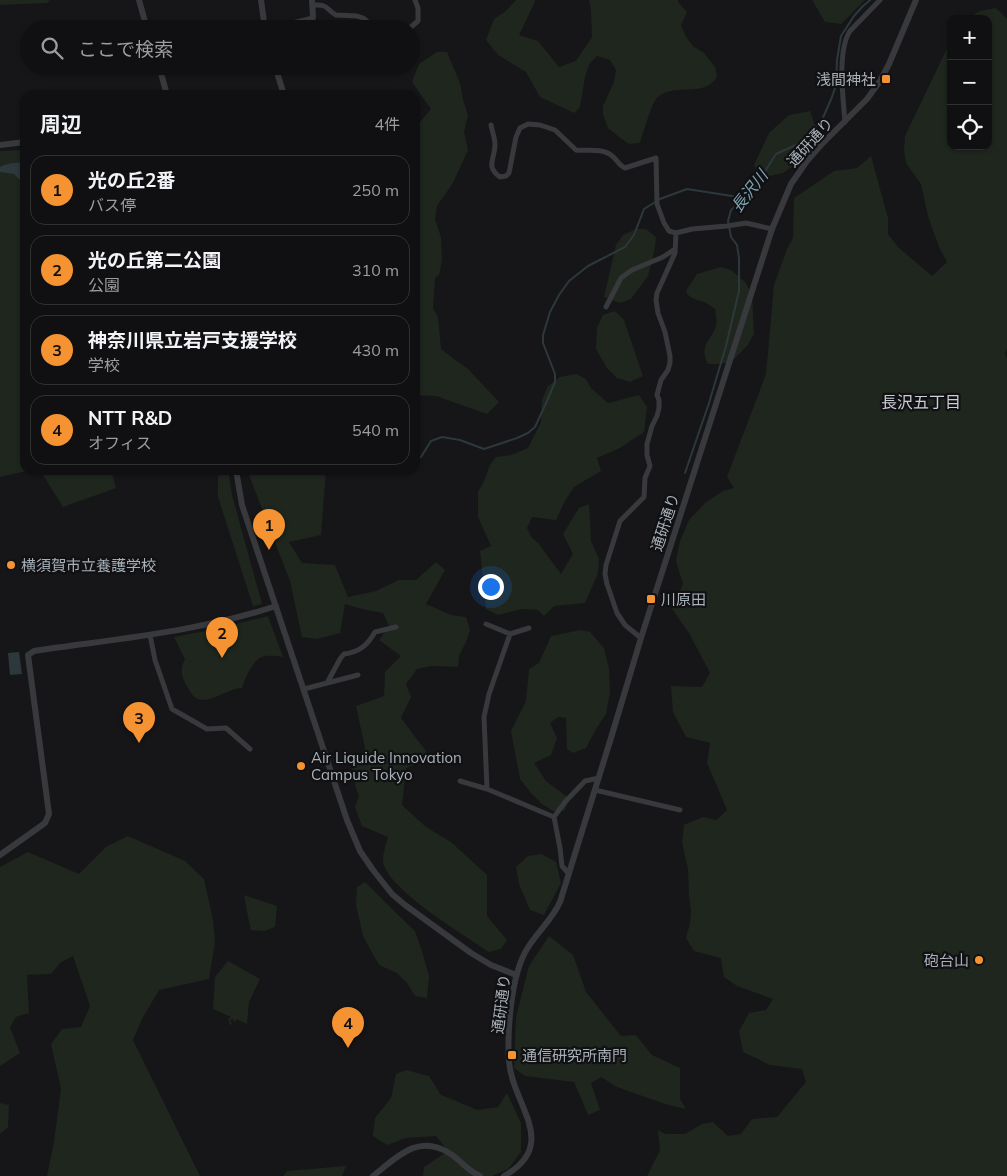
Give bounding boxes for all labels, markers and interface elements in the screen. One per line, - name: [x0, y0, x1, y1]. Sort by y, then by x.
- map controls: [947, 15, 992, 150]
- button: +: [947, 15, 992, 60]
- search box: [20, 20, 420, 75]
- icon: search: [38, 34, 66, 62]
- text: ここで検索: [78, 37, 173, 61]
- button: −: [947, 60, 992, 105]
- place label: 浅間神社: [816, 70, 876, 89]
- marker: 浅間神社: [880, 73, 892, 85]
- button: locate: [947, 105, 992, 150]
- text: 周辺: [40, 111, 82, 137]
- street label: 通研通り: [783, 113, 837, 171]
- text: 4件: [374, 114, 400, 134]
- water label: 長沢川: [726, 164, 773, 216]
- text: 光の丘2番: [88, 168, 175, 192]
- text: 1: [52, 180, 62, 200]
- text: 250 m: [352, 180, 399, 200]
- text: バス停: [88, 195, 136, 215]
- text: 光の丘第二公園: [88, 248, 221, 272]
- text: 2: [52, 260, 62, 280]
- text: 310 m: [352, 260, 399, 280]
- text: 公園: [88, 275, 120, 295]
- text: 神奈川県立岩戸支援学校: [88, 328, 297, 352]
- text: 3: [52, 340, 62, 360]
- text: 430 m: [352, 340, 399, 360]
- text: 学校: [88, 355, 120, 375]
- district label: 長沢五丁目: [881, 392, 961, 412]
- text: NTT R&D: [88, 406, 172, 430]
- text: 4: [52, 420, 62, 440]
- text: 540 m: [352, 420, 399, 440]
- text: オフィス: [88, 433, 152, 453]
- street label: 通研通り: [647, 491, 683, 553]
- pin: 1: [253, 509, 285, 550]
- place label: 横須賀市立養護学校: [21, 556, 156, 575]
- marker: 横須賀市立養護学校: [5, 559, 17, 571]
- your location: [478, 574, 504, 600]
- place label: 川原田: [661, 590, 706, 609]
- marker: 川原田: [645, 593, 657, 605]
- pin: 2: [206, 617, 238, 658]
- pin: 3: [123, 702, 155, 743]
- place label: Air Liquide Innovation Campus Tokyo: [311, 748, 462, 784]
- marker: Air Liquide Innovation Campus Tokyo: [295, 760, 307, 772]
- place label: 砲台山: [924, 951, 969, 970]
- marker: 砲台山: [973, 954, 985, 966]
- street label: 通研通り: [488, 973, 514, 1035]
- pin: 4: [332, 1007, 364, 1048]
- place label: 通信研究所南門: [522, 1046, 627, 1065]
- marker: 通信研究所南門: [506, 1049, 518, 1061]

